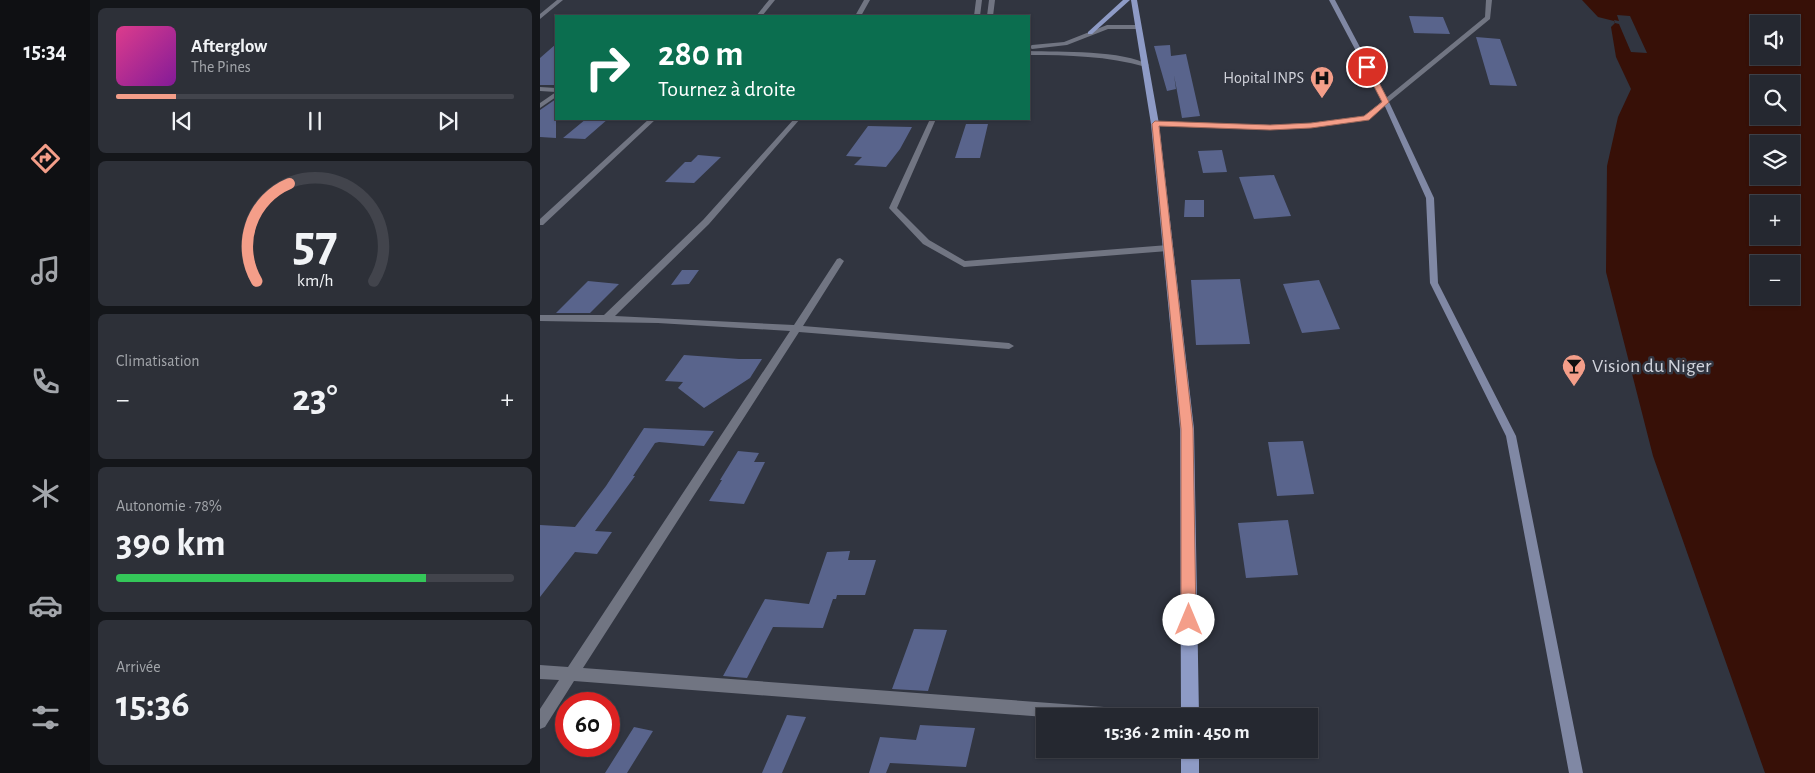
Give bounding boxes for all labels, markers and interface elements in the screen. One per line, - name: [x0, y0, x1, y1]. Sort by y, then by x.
- map controls: [1750, 15, 1800, 305]
- button: sound: [1750, 15, 1800, 65]
- icon: right: [575, 35, 640, 100]
- text: Afterglow: [191, 37, 267, 56]
- text: 280 m: [658, 37, 744, 72]
- text: 15:34: [23, 40, 67, 62]
- pin: [1346, 46, 1388, 88]
- icon: arrive: [1353, 53, 1381, 81]
- text: The Pines: [191, 59, 251, 75]
- hospital icon: Hopital INPS: [1309, 65, 1335, 99]
- place label: Hopital INPS: [1223, 70, 1304, 86]
- button: search: [1750, 75, 1800, 125]
- text: Tournez à droite: [658, 78, 796, 100]
- icon: previous: [168, 107, 196, 135]
- icon: pause: [301, 107, 329, 135]
- icon: next: [434, 107, 462, 135]
- button: layers: [1750, 135, 1800, 185]
- icon: directions: [28, 141, 63, 176]
- button: +: [1750, 195, 1800, 245]
- text: 57: [293, 218, 337, 270]
- icon: music: [28, 253, 63, 288]
- button: −: [1750, 255, 1800, 305]
- text: km/h: [297, 272, 333, 290]
- text: Climatisation: [116, 353, 200, 369]
- bar icon: Vision du Niger: [1561, 353, 1587, 387]
- place label: Vision du Niger: [1592, 356, 1712, 376]
- icon: phone: [28, 364, 63, 399]
- text: 23°: [292, 380, 338, 418]
- text: −: [116, 386, 129, 414]
- text: +: [501, 386, 514, 414]
- icon: climate: [28, 476, 63, 511]
- text: Autonomie · 78%: [116, 498, 222, 514]
- text: 390 km: [116, 525, 226, 563]
- icon: car: [28, 588, 63, 623]
- position arrow: [1162, 593, 1214, 645]
- text: Arrivée: [116, 659, 161, 675]
- text: 15:36: [116, 686, 190, 724]
- speed limit sign: 60: [555, 692, 620, 757]
- icon: filters: [28, 700, 63, 735]
- text: 15:36 · 2 min · 450 m: [1105, 723, 1249, 742]

